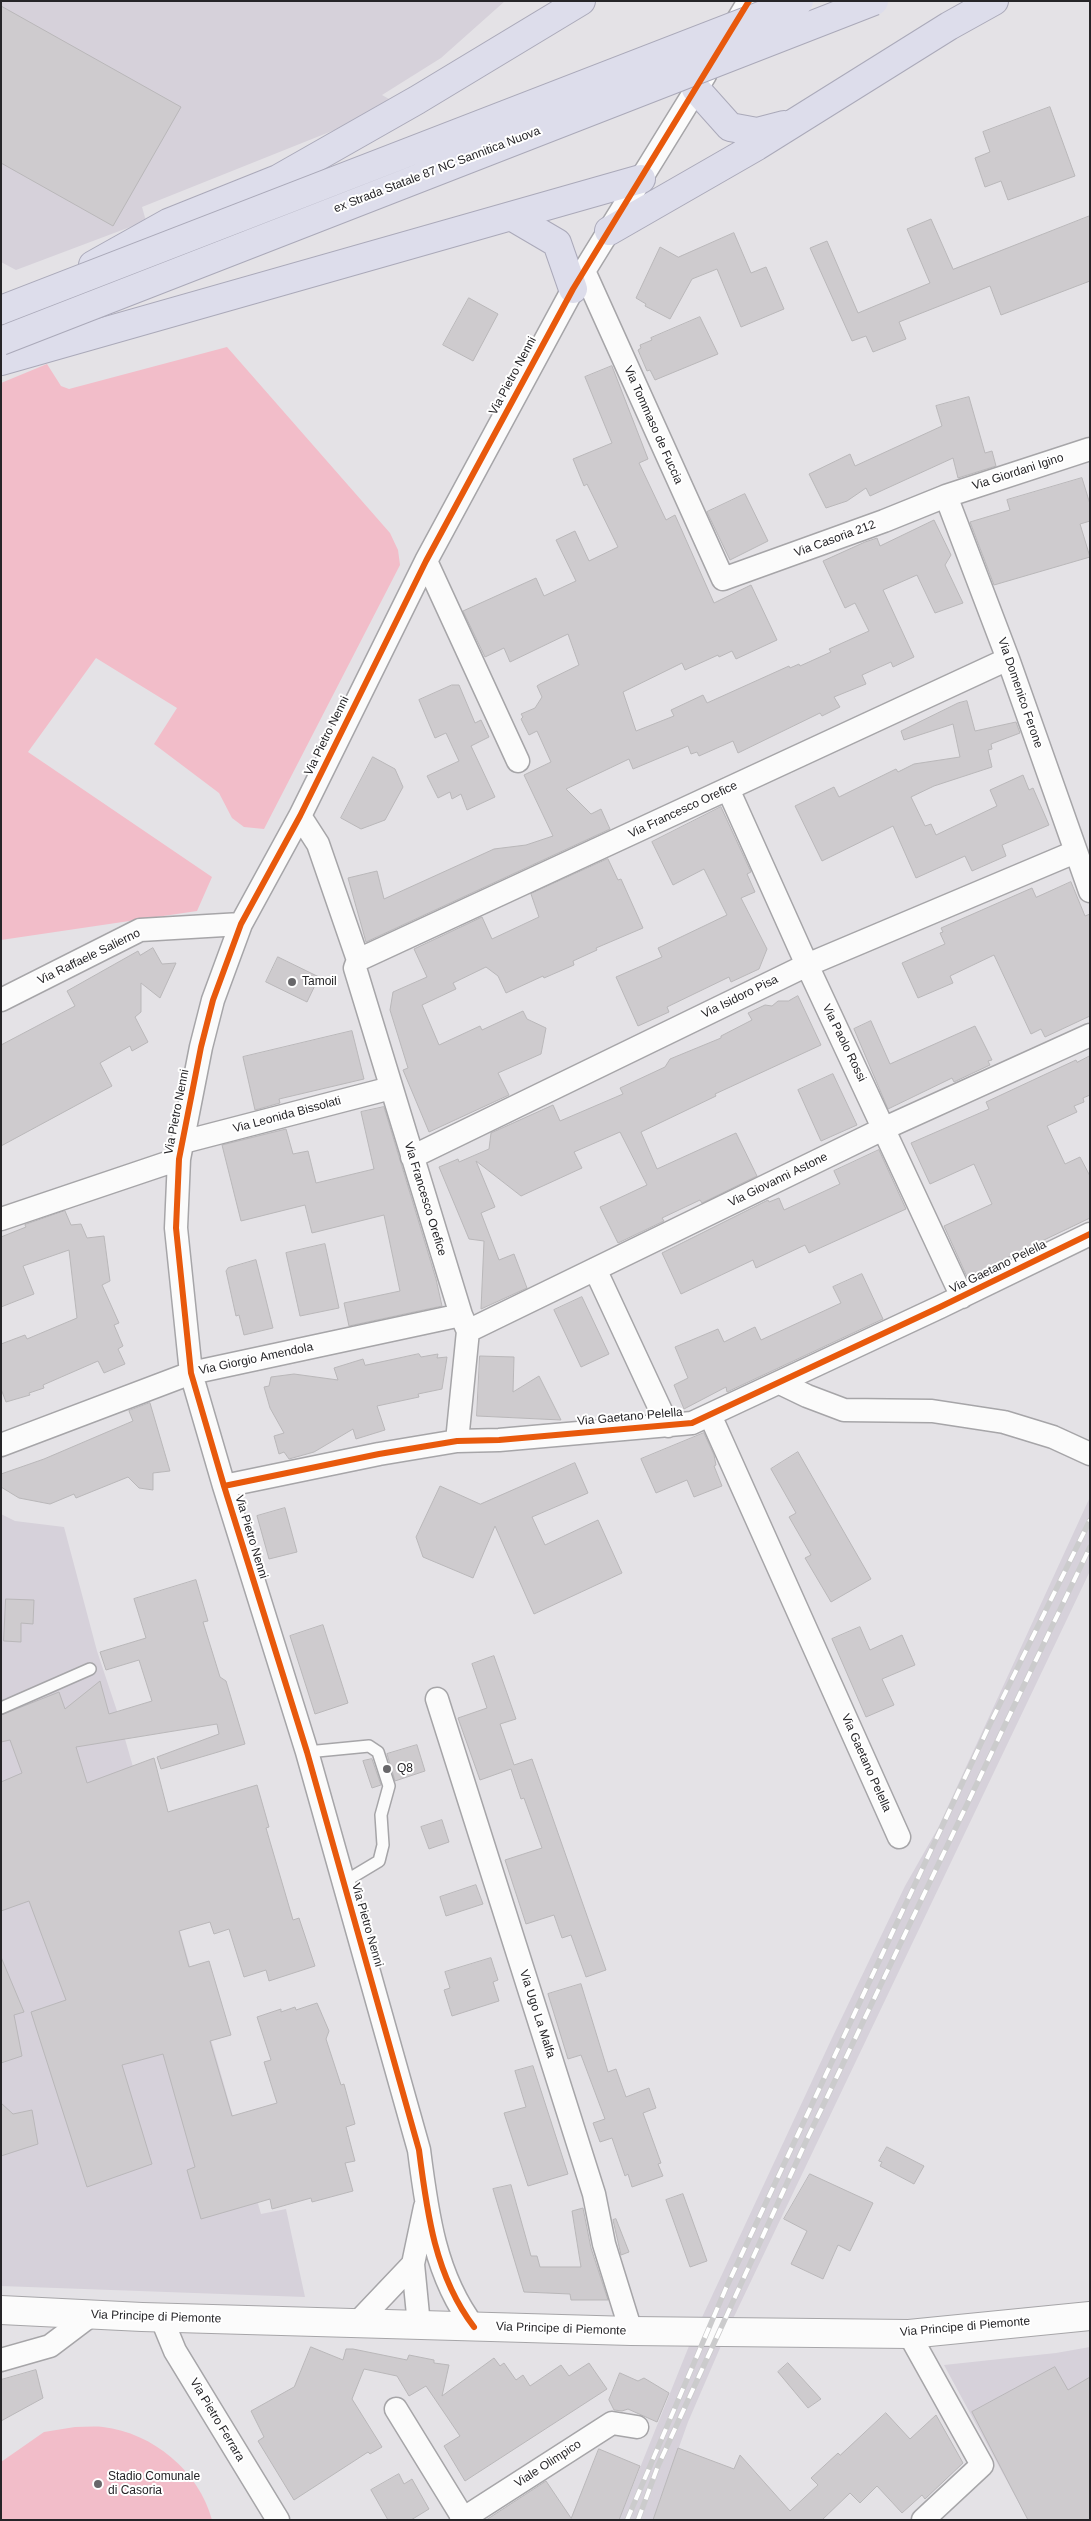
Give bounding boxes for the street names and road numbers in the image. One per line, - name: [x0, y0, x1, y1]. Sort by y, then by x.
- street label: ex Strada Statale 87 NC Sannitica Nuova: [332, 124, 542, 216]
- street label: Via Pietro Nenni: [486, 334, 540, 418]
- street label: Via Tommaso de Fuccia: [620, 364, 686, 486]
- street label: Via Giordani Igino: [971, 450, 1065, 494]
- street label: Via Casoria 212: [793, 518, 877, 560]
- street label: Via Domenico Ferone: [994, 636, 1046, 750]
- street label: Via Pietro Nenni: [302, 694, 352, 778]
- street label: Via Francesco Orefice: [626, 778, 740, 842]
- street label: Via Raffaele Salierno: [35, 926, 143, 988]
- street label: Via Isidoro Pisa: [699, 972, 781, 1022]
- street label: Via Paolo Rossi: [819, 1002, 869, 1084]
- street label: Via Pietro Nenni: [162, 1068, 192, 1156]
- street label: Via Leonida Bissolati: [231, 1094, 343, 1136]
- street label: Via Francesco Orefice: [401, 1140, 449, 1258]
- street label: Via Giovanni Astone: [726, 1150, 830, 1210]
- street label: Via Gaetano Pelella: [947, 1237, 1049, 1297]
- street label: Via Giorgio Amendola: [198, 1340, 314, 1378]
- street label: Via Gaetano Pelella: [577, 1405, 683, 1429]
- street label: Via Pietro Nenni: [231, 1494, 271, 1580]
- street label: Via Gaetano Pelella: [838, 1712, 894, 1814]
- street label: Via Pietro Nenni: [348, 1881, 386, 1969]
- street label: Via Ugo La Malfa: [516, 1968, 558, 2060]
- street label: Via Principe di Piemonte: [91, 2308, 221, 2326]
- street label: Via Principe di Piemonte: [899, 2314, 1031, 2340]
- street label: Via Principe di Piemonte: [496, 2320, 626, 2338]
- street label: Via Pietro Ferrara: [186, 2376, 248, 2464]
- street label: Viale Olimpico: [512, 2437, 584, 2491]

